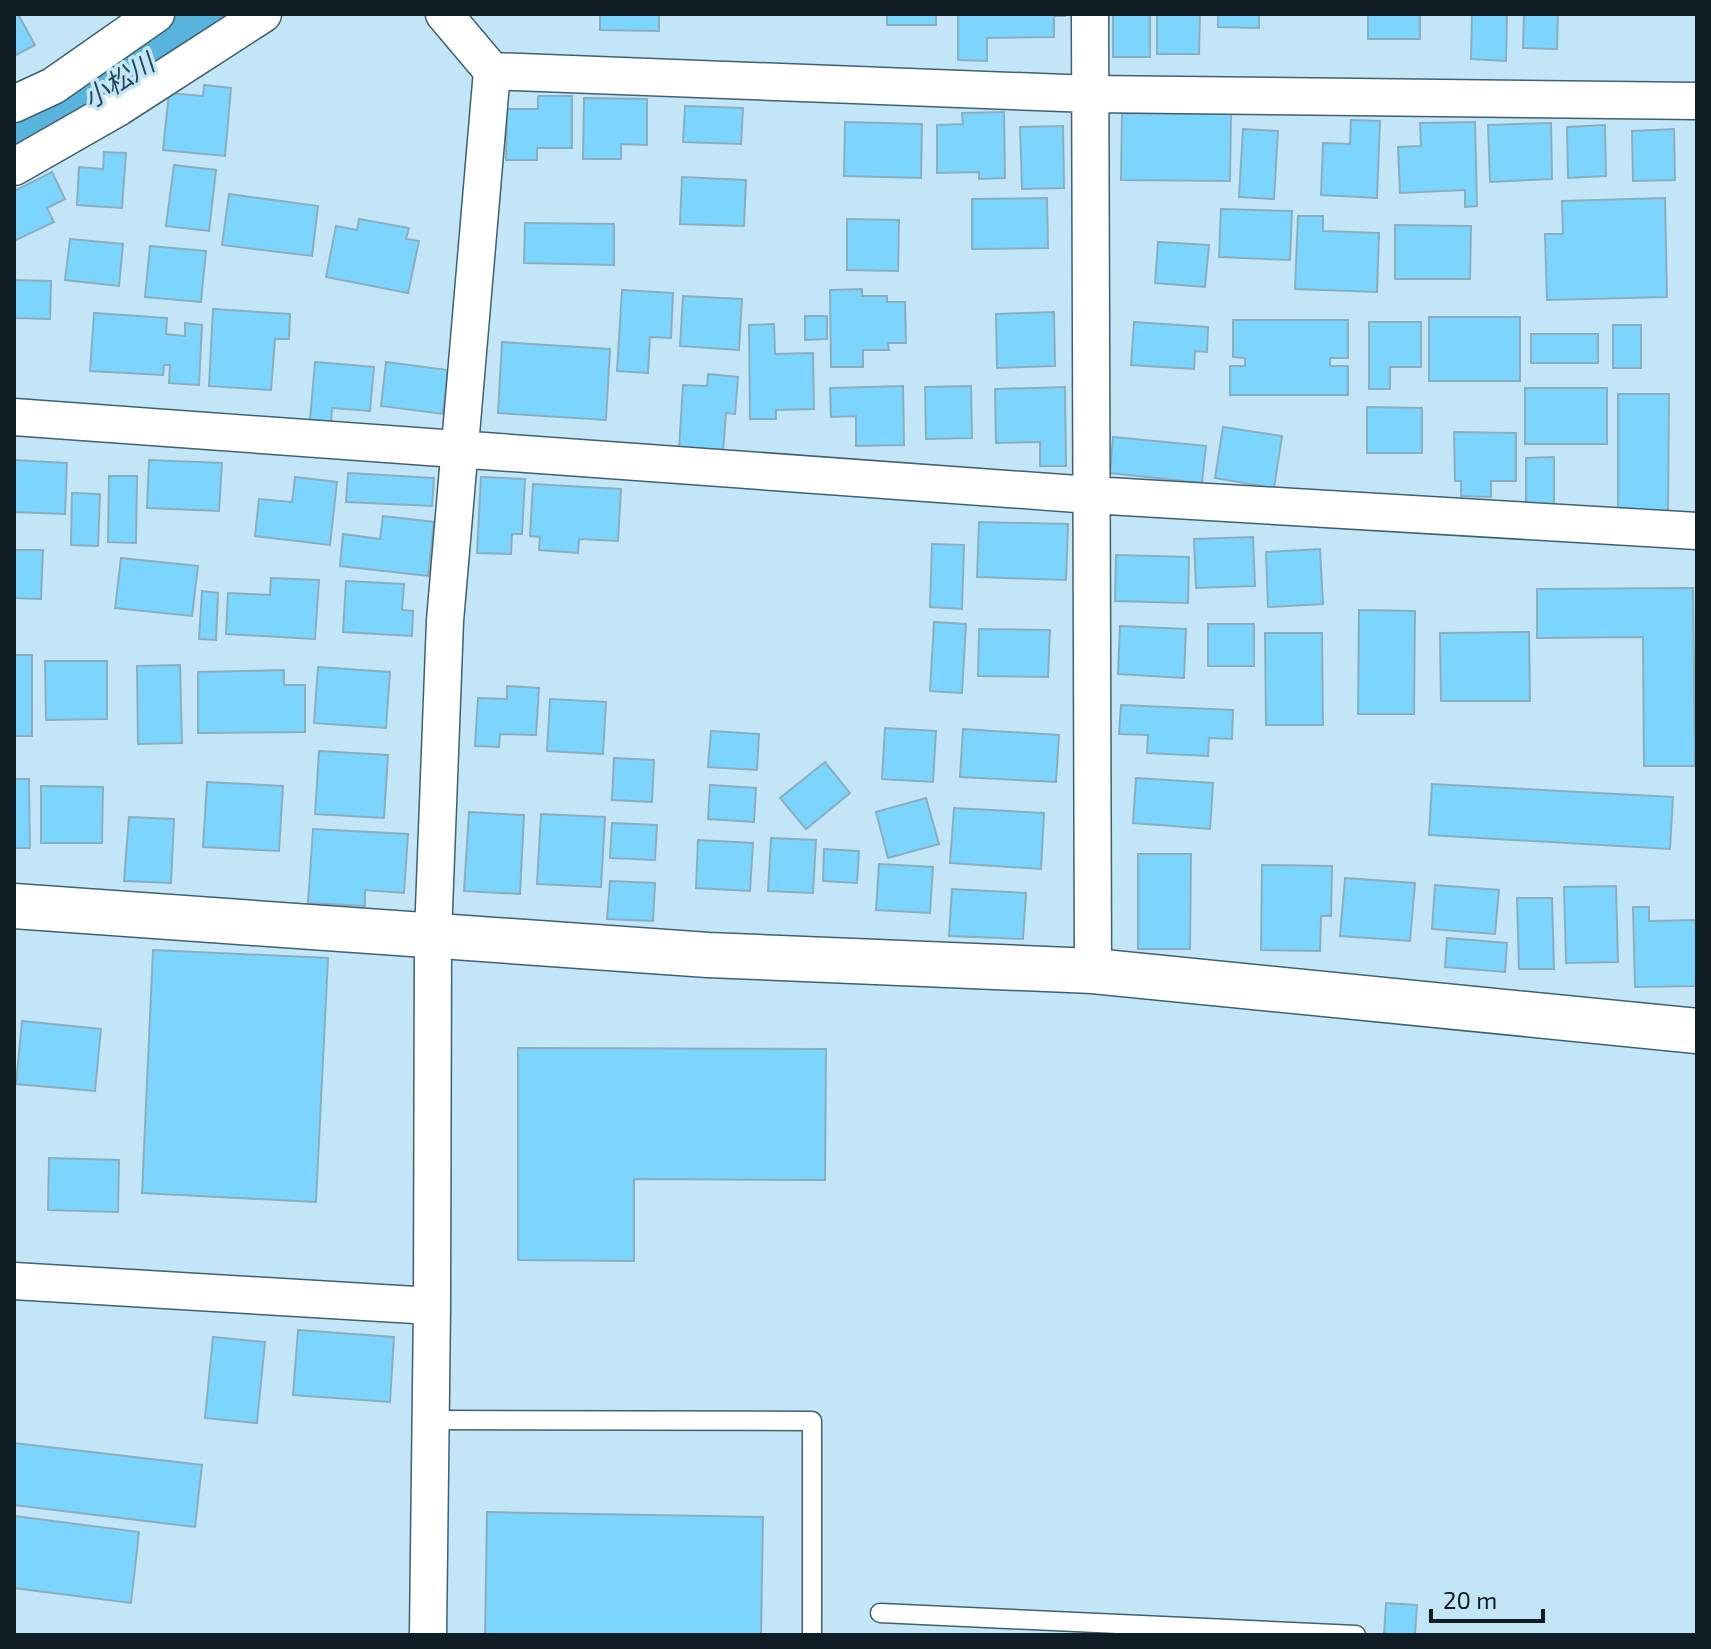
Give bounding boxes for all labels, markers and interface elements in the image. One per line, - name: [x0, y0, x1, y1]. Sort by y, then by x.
- water label: 小松川: [77, 45, 162, 114]
- scale bar: [1431, 1573, 1543, 1623]
- text: 20 m: [1443, 1585, 1497, 1614]

